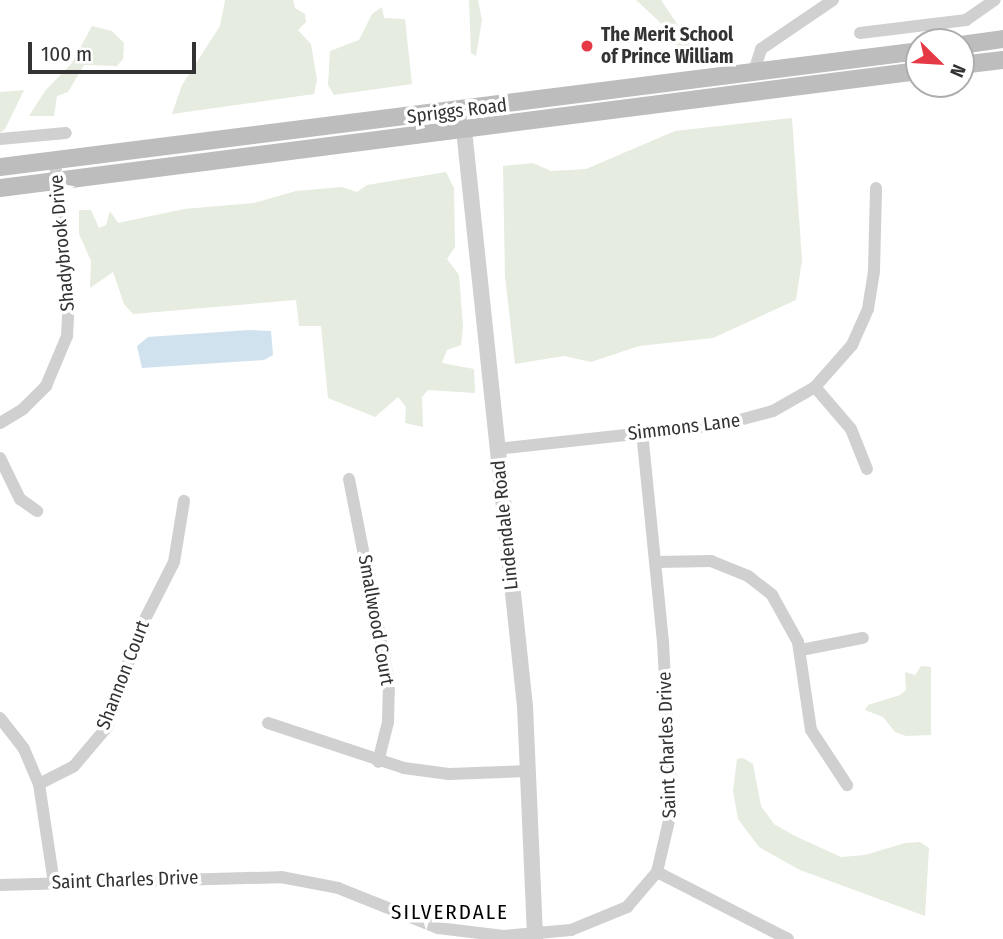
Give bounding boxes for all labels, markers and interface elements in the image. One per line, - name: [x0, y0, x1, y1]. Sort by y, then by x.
- place label: The Merit School of Prince William: [601, 24, 733, 68]
- scale bar: [32, 28, 200, 72]
- north arrow: [905, 28, 975, 98]
- marker: The Merit School of Prince William: [579, 38, 595, 54]
- text: 100 m: [41, 41, 92, 67]
- text: N: [945, 61, 971, 81]
- street label: Spriggs Road: [406, 94, 508, 128]
- street label: Shadybrook Drive: [45, 174, 79, 312]
- street label: Simmons Lane: [627, 409, 741, 445]
- street label: Lindendale Road: [487, 459, 523, 591]
- street label: Smallwood Court: [353, 553, 399, 687]
- street label: Shannon Court: [92, 617, 154, 733]
- street label: Saint Charles Drive: [653, 671, 681, 819]
- street label: Saint Charles Drive: [51, 866, 199, 894]
- district label: SILVERDALE: [392, 899, 508, 925]

